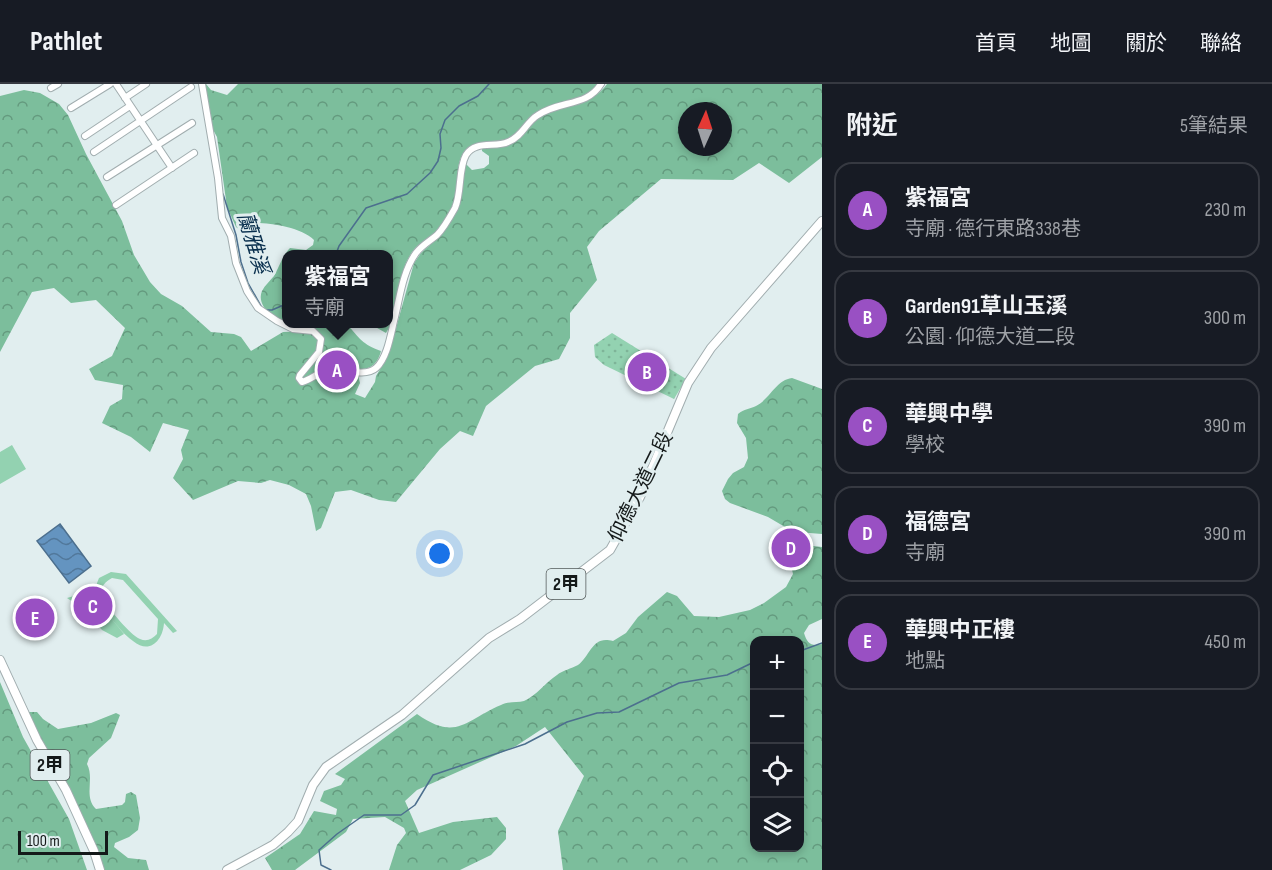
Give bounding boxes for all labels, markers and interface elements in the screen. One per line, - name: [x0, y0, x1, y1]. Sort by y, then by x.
- text: Pathlet: [30, 25, 102, 58]
- text: 首頁: [975, 31, 1017, 56]
- text: 地圖: [1050, 31, 1092, 56]
- text: 關於: [1125, 31, 1167, 56]
- text: 聯絡: [1200, 31, 1242, 56]
- north arrow: [678, 102, 732, 156]
- text: 附近: [846, 111, 898, 142]
- text: 5筆結果: [1180, 114, 1248, 138]
- text: 紫福宮: [905, 185, 971, 212]
- text: A: [863, 198, 872, 222]
- text: 230 m: [1204, 198, 1246, 222]
- water label: 蘭雅溪: [232, 209, 275, 280]
- text: 寺廟 · 德行東路338巷: [905, 217, 1081, 241]
- popup: [282, 250, 393, 328]
- text: 紫福宮: [304, 264, 371, 291]
- text: Garden91草山玉溪: [905, 293, 1068, 320]
- text: 寺廟: [304, 296, 344, 320]
- text: B: [863, 306, 872, 330]
- text: 300 m: [1204, 306, 1246, 330]
- text: 公園 · 仰德大道二段: [905, 325, 1075, 349]
- pin: A: [318, 348, 356, 392]
- pin: B: [628, 350, 666, 394]
- text: 華興中學: [905, 401, 993, 428]
- text: C: [862, 414, 873, 438]
- text: 390 m: [1204, 414, 1246, 438]
- street label: 仰德大道二段: [604, 428, 678, 546]
- text: 學校: [905, 433, 945, 457]
- text: 福德宮: [905, 509, 971, 536]
- text: D: [862, 522, 873, 546]
- text: 390 m: [1204, 522, 1246, 546]
- pin: D: [772, 526, 810, 570]
- your location: [425, 539, 454, 568]
- text: 寺廟: [905, 541, 945, 565]
- road number: 2甲: [546, 569, 586, 599]
- pin: C: [74, 584, 112, 628]
- pin: E: [15, 596, 54, 640]
- text: 華興中正樓: [905, 617, 1015, 644]
- text: E: [863, 630, 872, 654]
- text: 450 m: [1205, 630, 1246, 654]
- map controls: [750, 636, 804, 852]
- button: +: [750, 636, 804, 690]
- text: 地點: [905, 649, 945, 673]
- button: −: [750, 690, 804, 744]
- button: locate: [750, 744, 804, 798]
- road number: 2甲: [31, 750, 70, 780]
- button: layers: [750, 798, 804, 852]
- scale bar: [18, 828, 108, 856]
- text: 100 m: [27, 832, 60, 851]

